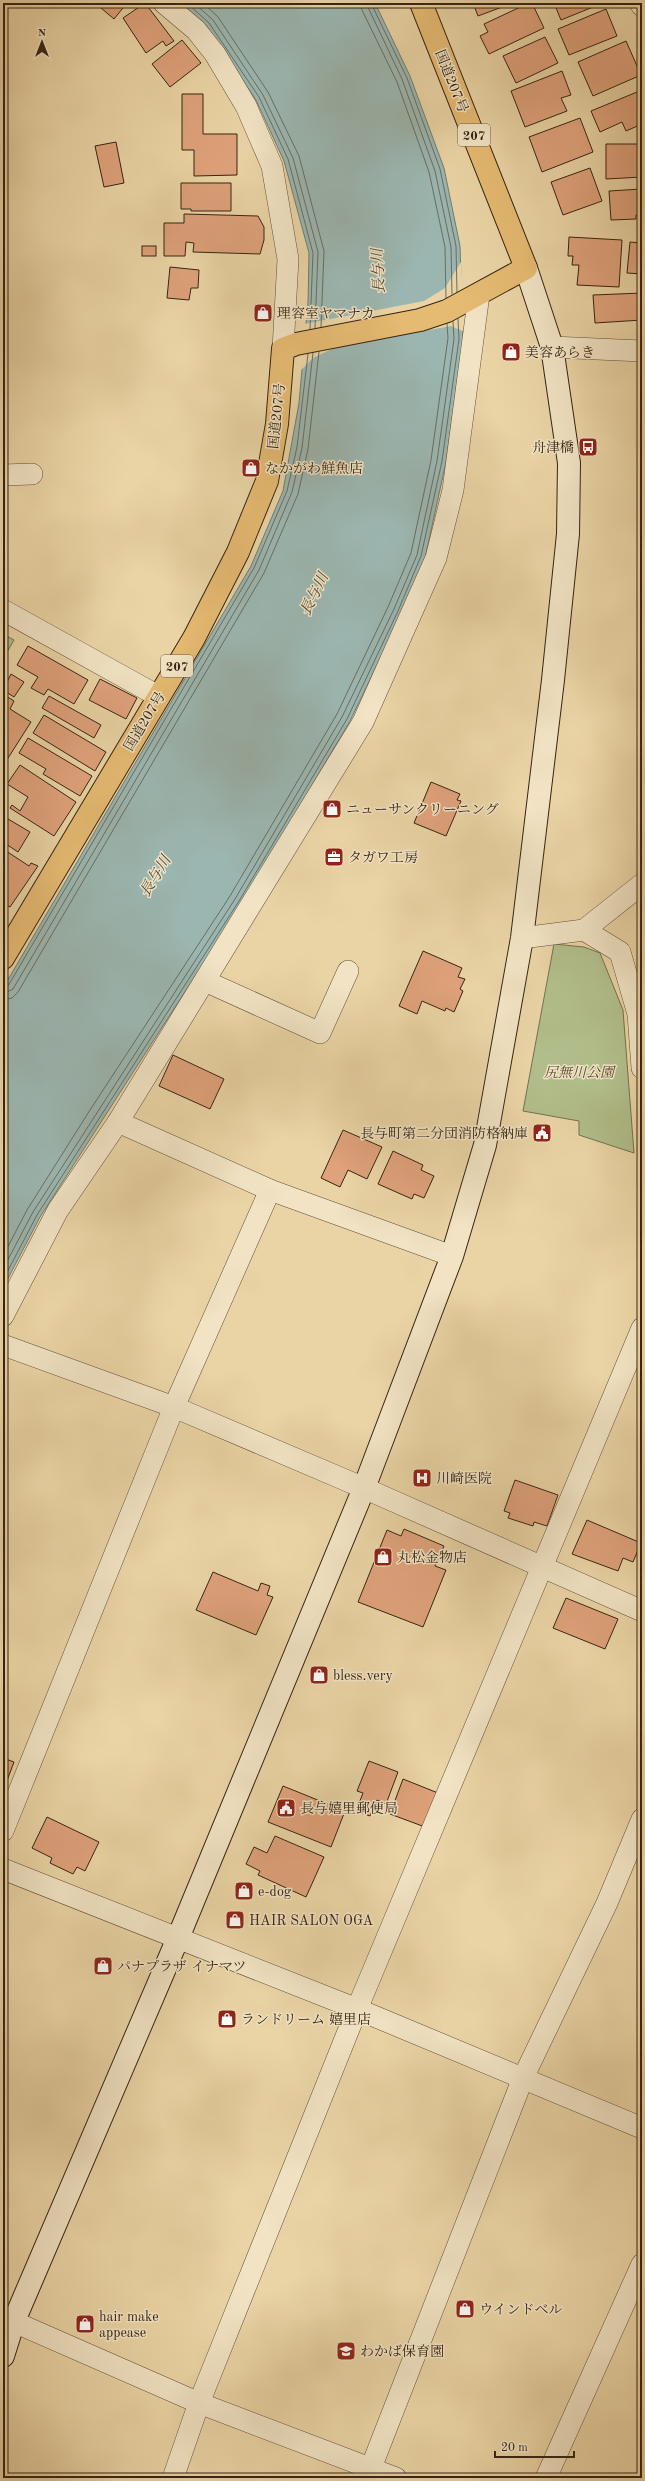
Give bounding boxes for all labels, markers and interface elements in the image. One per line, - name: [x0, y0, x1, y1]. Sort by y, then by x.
- north arrow: [22, 22, 62, 62]
- text: N: [38, 28, 47, 39]
- street label: 国道207号: [432, 48, 471, 115]
- road number: 207: [458, 124, 490, 146]
- water label: 長与川: [369, 246, 388, 294]
- shop icon: 理容室ヤマナカ: [252, 302, 274, 324]
- place label: 理容室ヤマナカ: [277, 306, 375, 321]
- shop icon: 美容あらき: [500, 341, 522, 363]
- place label: 美容あらき: [525, 345, 595, 360]
- street label: 国道207号: [266, 382, 287, 450]
- bus stop icon: 舟津橋: [577, 436, 599, 458]
- place label: 舟津橋: [532, 440, 574, 455]
- shop icon: なかがわ鮮魚店: [240, 457, 262, 479]
- place label: なかがわ鮮魚店: [265, 461, 363, 476]
- water label: 長与川: [297, 568, 333, 618]
- road number: 207: [161, 655, 193, 677]
- street label: 国道207号: [121, 689, 168, 754]
- shop icon: ニューサンクリーニング: [321, 798, 343, 820]
- place label: ニューサンクリーニング: [346, 802, 499, 817]
- office icon: タガワ工房: [323, 846, 345, 868]
- place label: タガワ工房: [348, 850, 418, 865]
- water label: 長与川: [137, 851, 175, 900]
- park label: 尻無川公園: [544, 1065, 616, 1080]
- public building icon: 長与町第二分団消防格納庫: [531, 1122, 553, 1144]
- place label: 長与町第二分団消防格納庫: [360, 1126, 528, 1141]
- hospital icon: 川崎医院: [411, 1467, 433, 1489]
- place label: 川崎医院: [436, 1471, 492, 1486]
- shop icon: 丸松金物店: [372, 1546, 394, 1568]
- place label: 丸松金物店: [397, 1550, 467, 1565]
- shop icon: bless.very: [308, 1664, 330, 1686]
- place label: bless.very: [333, 1669, 393, 1683]
- public building icon: 長与嬉里郵便局: [275, 1797, 297, 1819]
- place label: 長与嬉里郵便局: [300, 1801, 398, 1816]
- shop icon: e-dog: [233, 1880, 255, 1902]
- place label: e-dog: [258, 1885, 292, 1899]
- shop icon: HAIR SALON OGA: [224, 1909, 246, 1931]
- place label: HAIR SALON OGA: [249, 1914, 374, 1928]
- shop icon: パナプラザ イナマツ: [92, 1955, 114, 1977]
- place label: パナプラザ イナマツ: [117, 1959, 247, 1974]
- shop icon: ランドリーム 嬉里店: [216, 2008, 238, 2030]
- place label: ランドリーム 嬉里店: [241, 2012, 371, 2027]
- shop icon: ウインドベル: [454, 2298, 476, 2320]
- place label: ウインドベル: [479, 2303, 563, 2317]
- place label: hair make appease: [99, 2310, 159, 2340]
- shop icon: hair make appease: [74, 2313, 96, 2335]
- school or university icon: わかば保育園: [335, 2340, 357, 2362]
- place label: わかば保育園: [360, 2344, 444, 2359]
- scale bar: [495, 2433, 574, 2459]
- text: 20 m: [501, 2442, 528, 2454]

